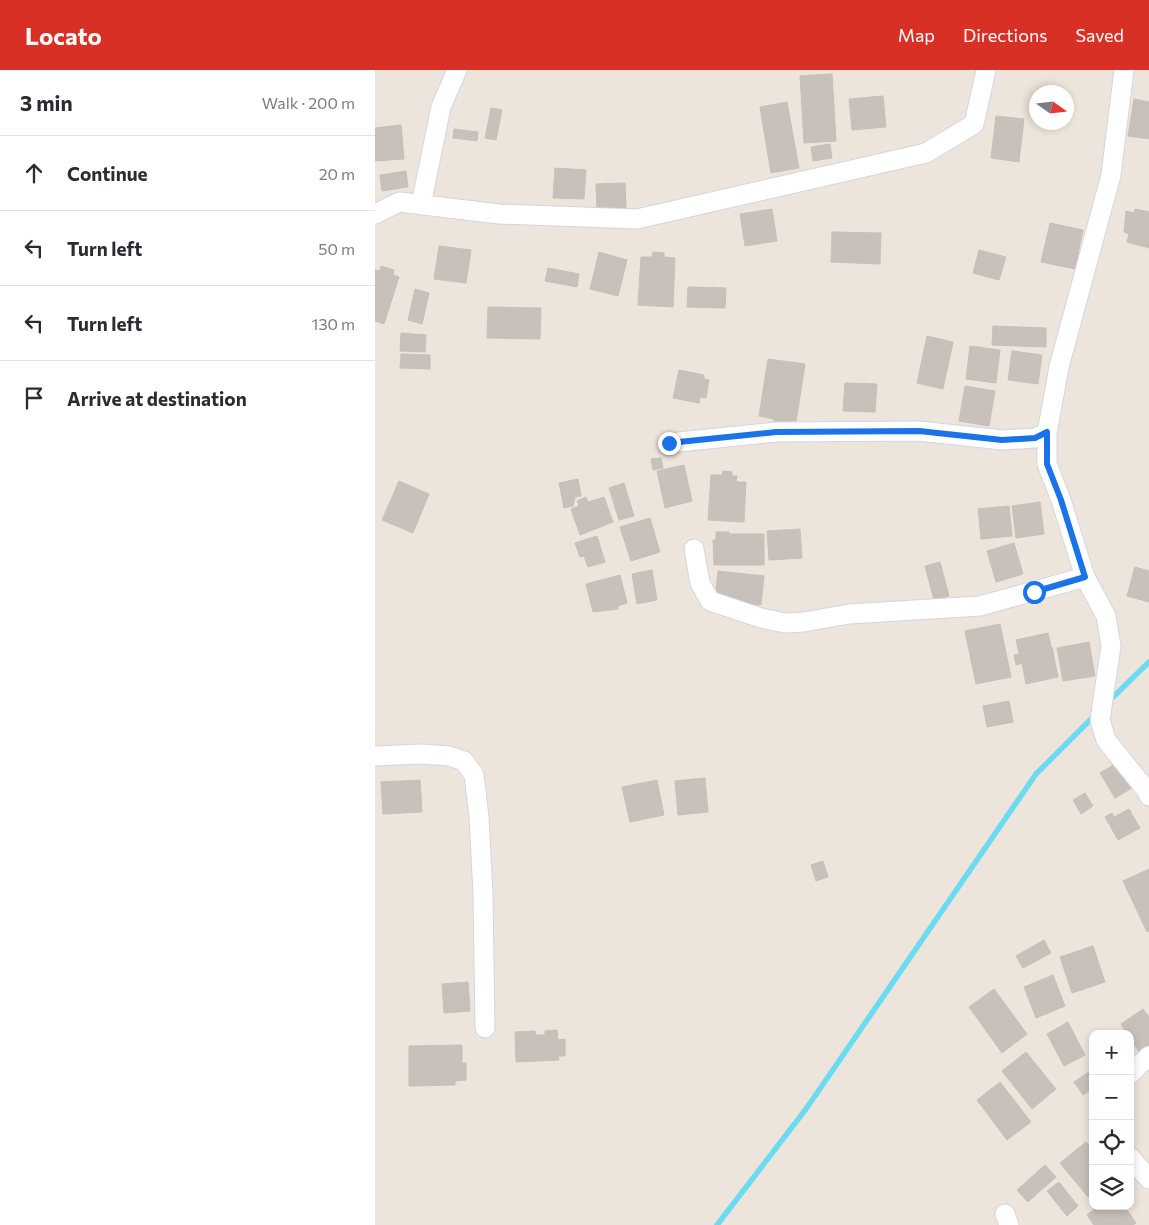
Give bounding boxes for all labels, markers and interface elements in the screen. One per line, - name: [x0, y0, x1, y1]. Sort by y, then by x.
- text: Locato: [25, 21, 102, 50]
- text: Map: [898, 24, 935, 46]
- text: Directions: [963, 24, 1047, 46]
- text: Saved: [1075, 24, 1124, 46]
- north arrow: [1029, 85, 1074, 130]
- text: 3 min: [20, 90, 73, 115]
- text: Walk · 200 m: [262, 93, 355, 112]
- icon: ahead: [20, 159, 48, 187]
- text: Continue: [67, 162, 147, 185]
- text: 20 m: [319, 164, 355, 183]
- icon: left: [20, 234, 48, 262]
- text: Turn left: [67, 237, 142, 260]
- text: 50 m: [318, 239, 355, 258]
- icon: left: [20, 309, 48, 337]
- text: Turn left: [67, 312, 142, 335]
- text: 130 m: [312, 314, 355, 333]
- icon: arrive: [20, 384, 48, 412]
- text: Arrive at destination: [67, 387, 247, 410]
- route end: [658, 432, 681, 455]
- route start: [1023, 581, 1046, 604]
- map controls: [1089, 1030, 1134, 1210]
- button: +: [1089, 1030, 1134, 1075]
- button: −: [1089, 1075, 1134, 1120]
- button: locate: [1089, 1120, 1134, 1165]
- button: layers: [1089, 1165, 1134, 1210]

